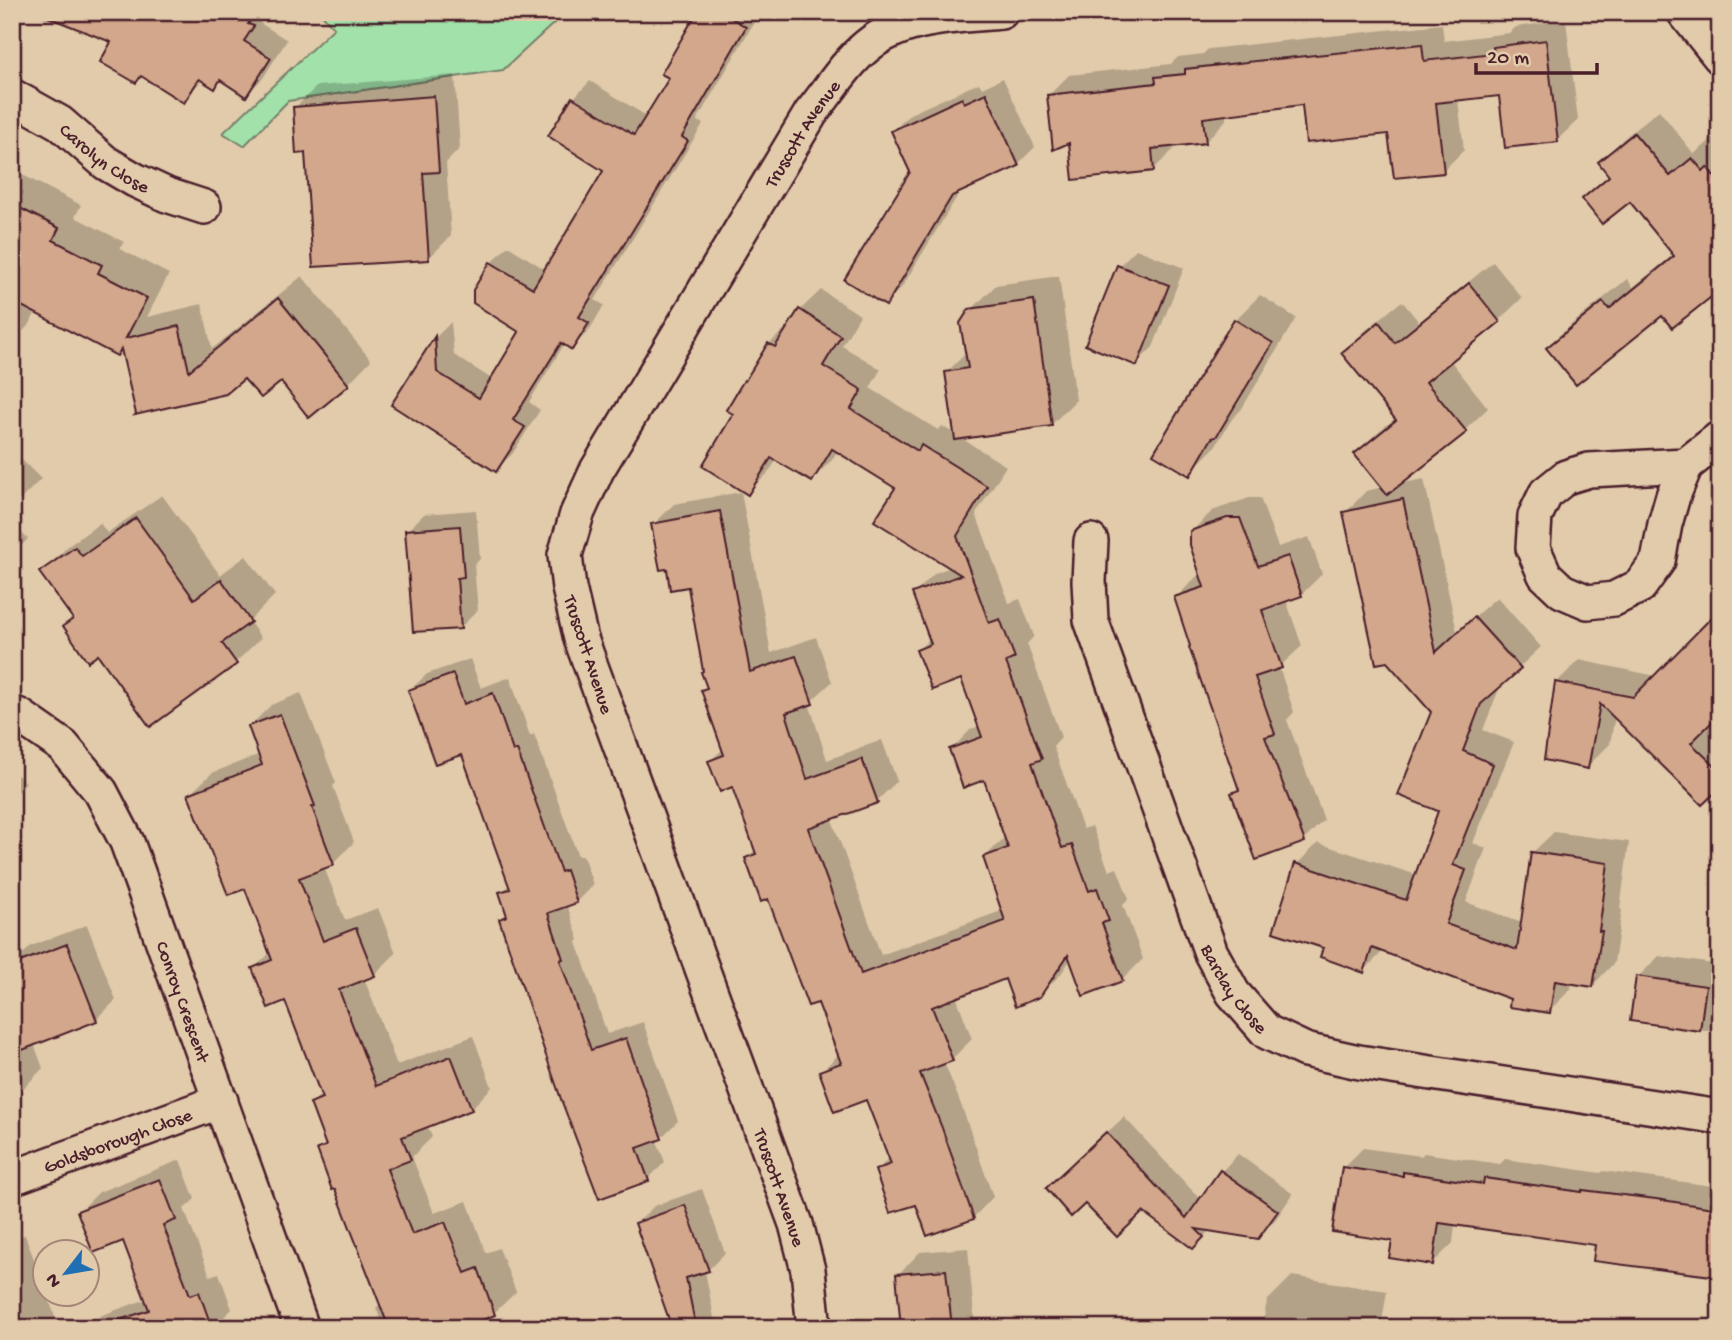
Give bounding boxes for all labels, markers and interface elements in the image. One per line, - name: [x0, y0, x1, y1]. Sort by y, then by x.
- scale bar: [1476, 32, 1597, 76]
- text: 20 m: [1487, 47, 1529, 72]
- street label: Truscott Avenue: [761, 76, 847, 193]
- street label: Carolyn Close: [53, 120, 152, 200]
- street label: Truscott Avenue: [556, 592, 617, 718]
- street label: Conroy Crescent: [149, 939, 214, 1068]
- street label: Barclay Close: [1194, 941, 1271, 1040]
- street label: Goldsborough Close: [41, 1105, 196, 1180]
- street label: Truscott Avenue: [746, 1125, 809, 1250]
- north arrow: [32, 1238, 102, 1308]
- text: N: [41, 1269, 67, 1291]

